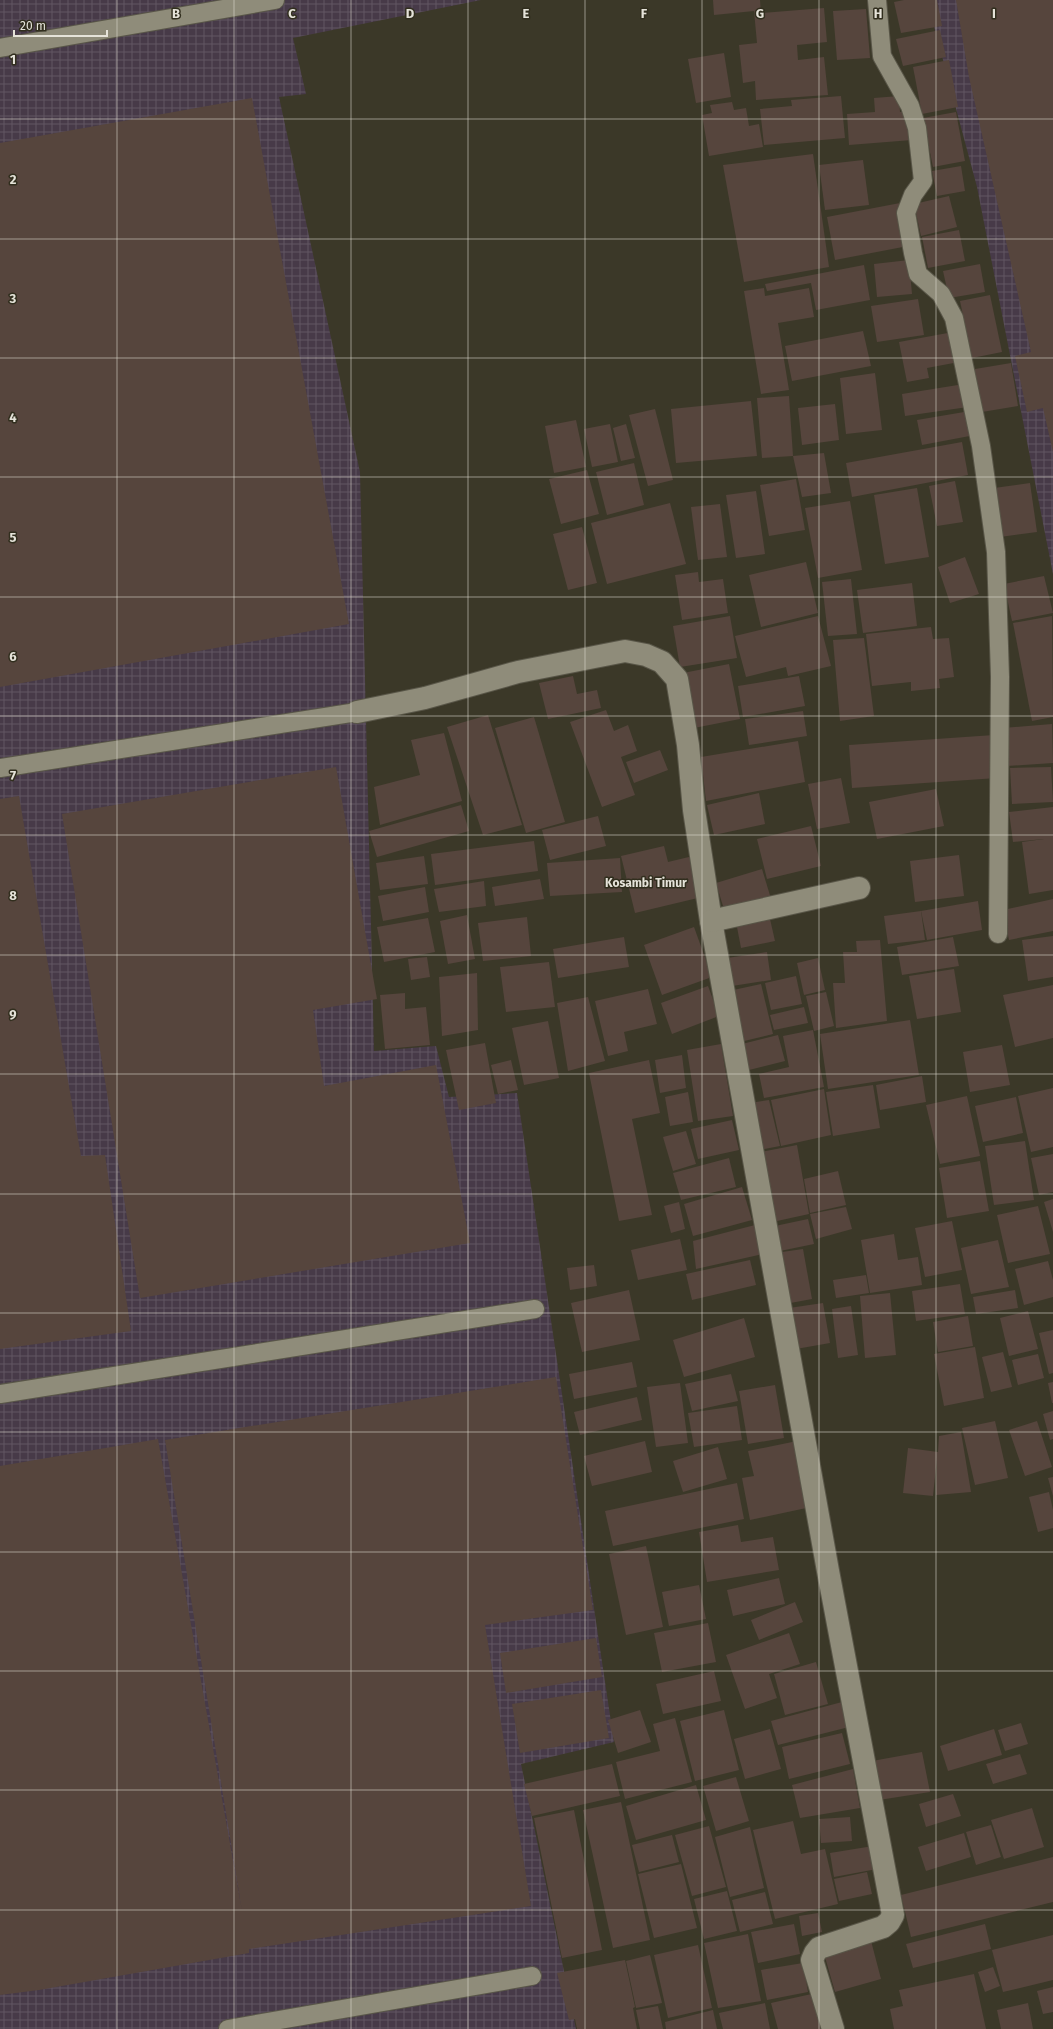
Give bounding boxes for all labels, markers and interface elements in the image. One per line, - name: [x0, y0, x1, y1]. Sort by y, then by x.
- text: B: [172, 6, 180, 21]
- text: C: [288, 6, 296, 21]
- text: D: [406, 6, 415, 21]
- text: E: [523, 6, 530, 21]
- text: F: [641, 6, 648, 21]
- text: G: [756, 6, 764, 21]
- text: H: [874, 6, 882, 21]
- text: I: [992, 6, 996, 21]
- scale bar: [14, 12, 107, 38]
- text: 20 m: [20, 19, 46, 33]
- text: 1: [10, 52, 16, 67]
- text: 2: [10, 172, 17, 187]
- text: 3: [9, 291, 17, 306]
- text: 4: [9, 410, 17, 425]
- text: 5: [10, 530, 17, 545]
- text: 6: [9, 649, 17, 664]
- text: 7: [10, 768, 16, 783]
- district label: Kosambi Timur: [605, 876, 687, 890]
- text: 8: [9, 888, 17, 903]
- text: 9: [9, 1007, 17, 1022]

